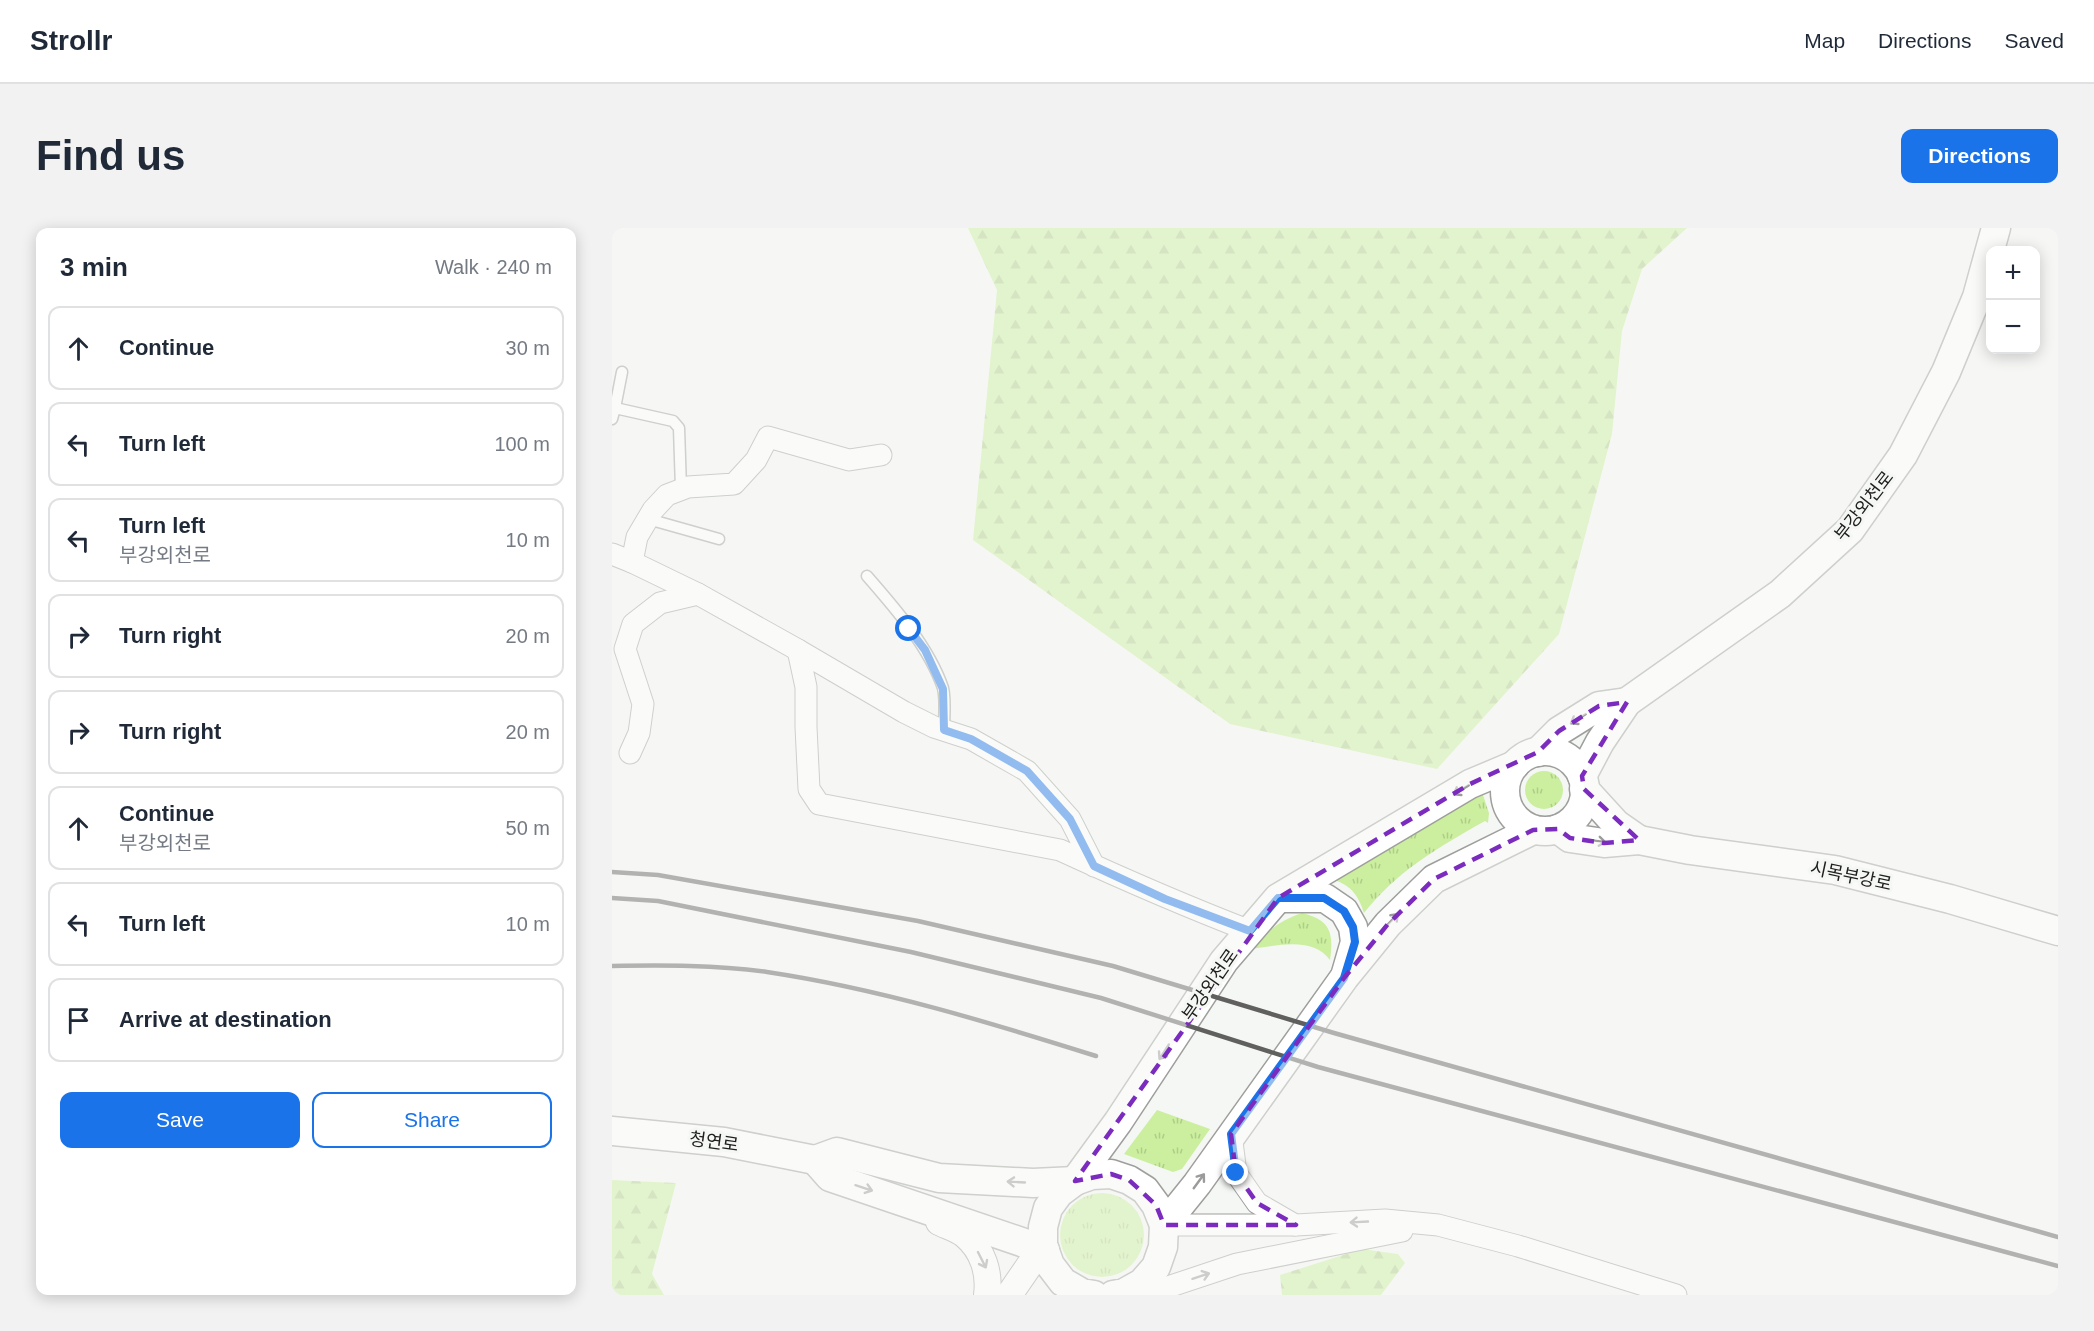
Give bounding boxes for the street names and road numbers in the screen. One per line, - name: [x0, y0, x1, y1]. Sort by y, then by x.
- street label: 부강외천로: [1831, 467, 1897, 545]
- street label: 시목부강로: [1808, 858, 1894, 894]
- street label: 부강외천로: [1178, 945, 1242, 1025]
- street label: 청연로: [688, 1129, 740, 1155]

